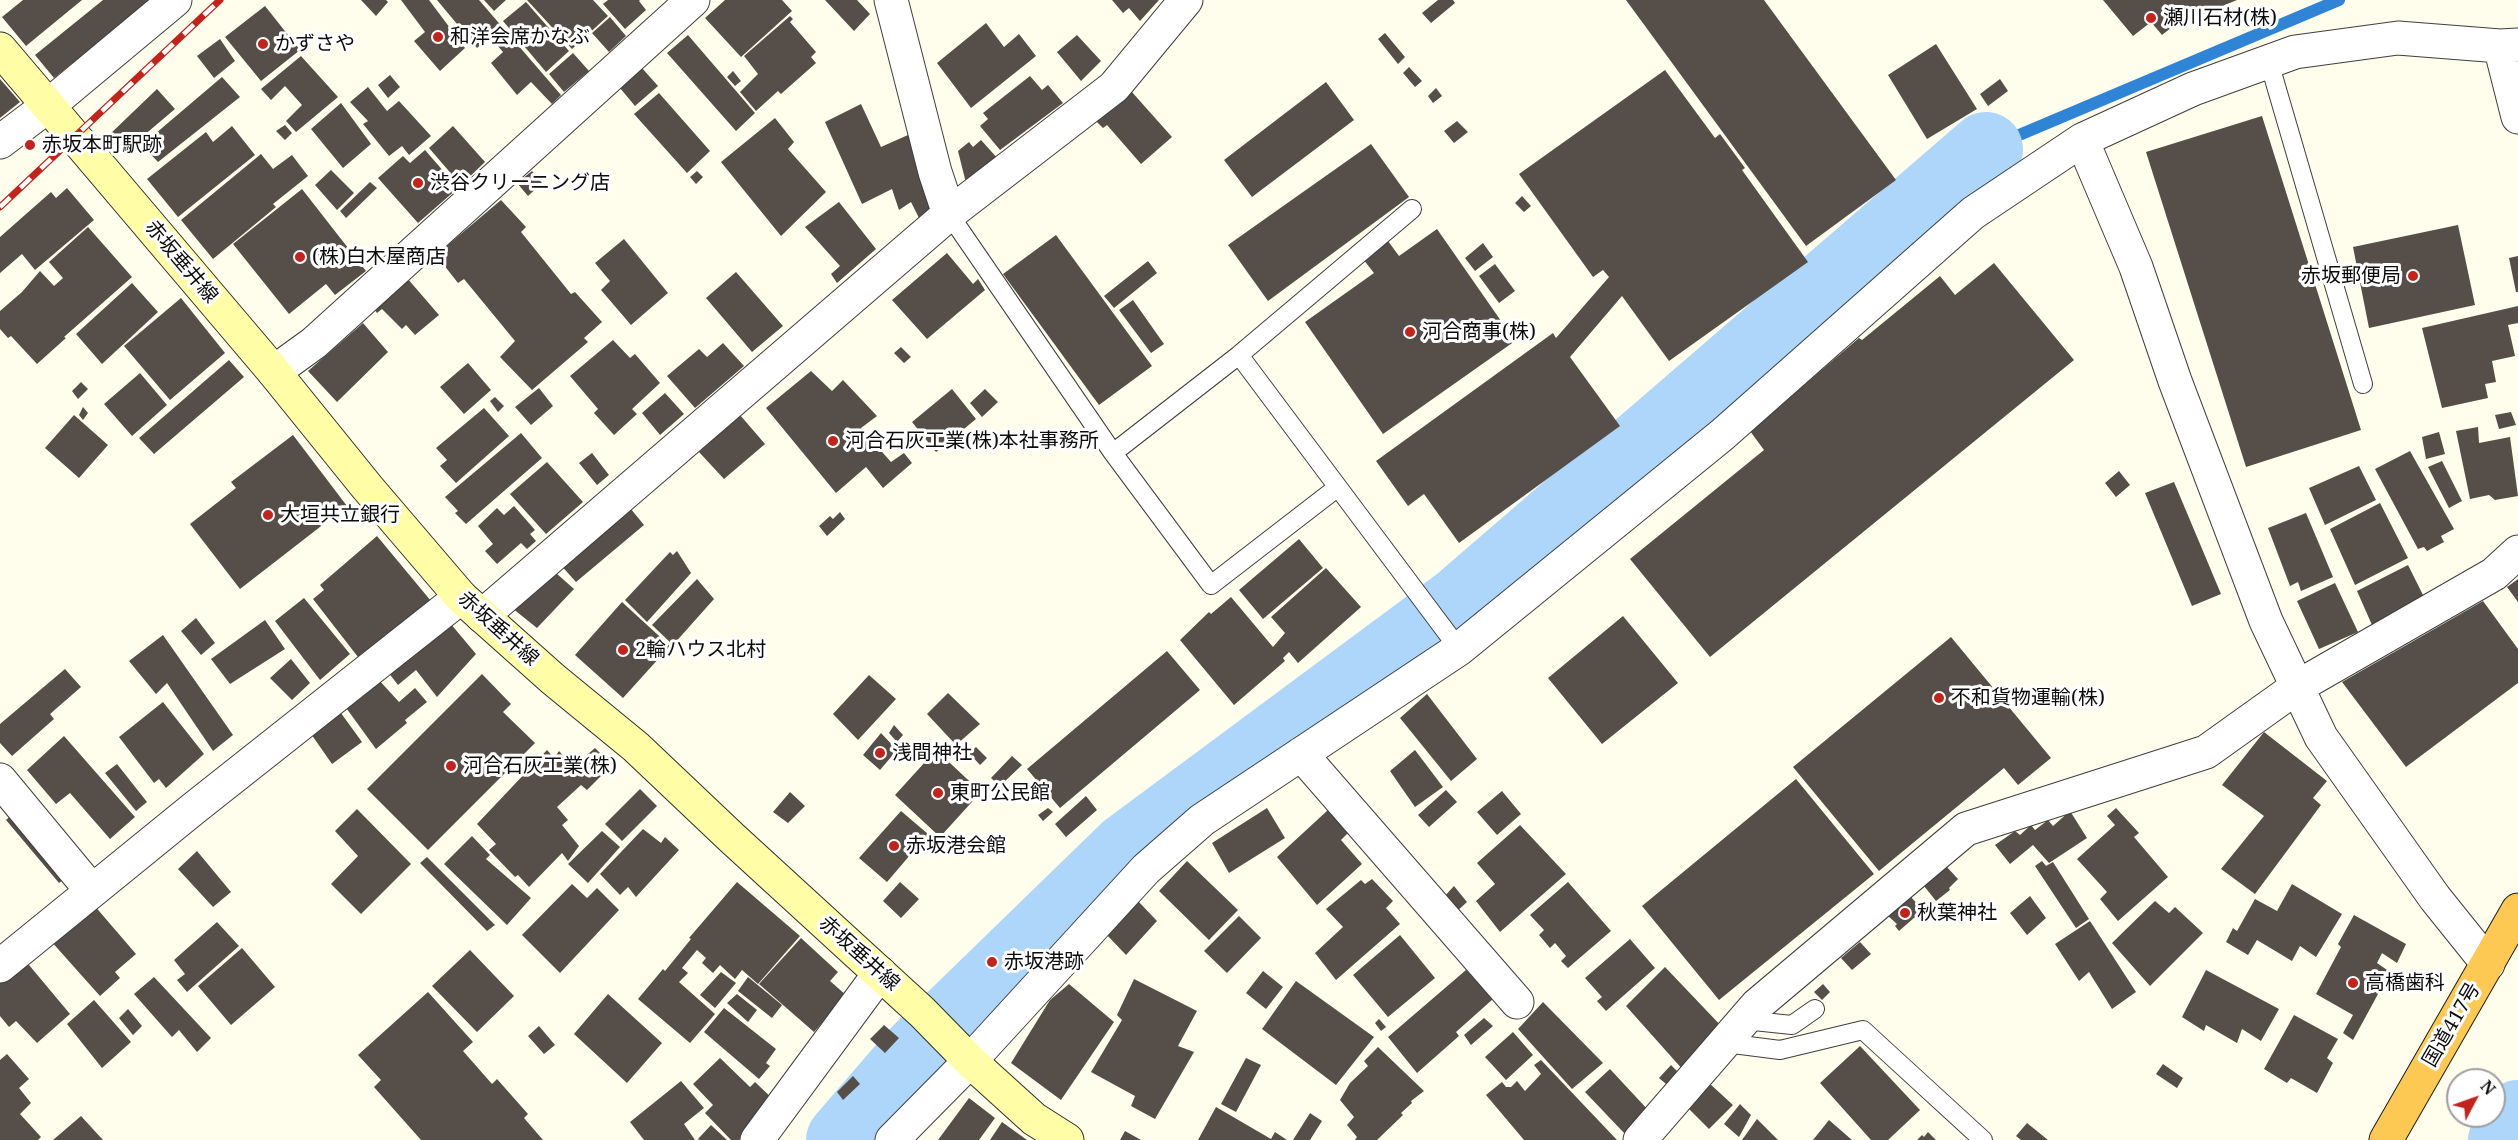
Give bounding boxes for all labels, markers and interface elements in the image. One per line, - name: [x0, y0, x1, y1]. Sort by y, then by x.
- place label: 瀬川石材(株): [2163, 6, 2277, 30]
- marker: 瀬川石材(株): [2144, 11, 2158, 25]
- place label: 和洋会席かなぶ: [450, 25, 590, 49]
- marker: 和洋会席かなぶ: [431, 30, 445, 44]
- place label: かずさや: [275, 32, 355, 56]
- marker: かずさや: [256, 37, 270, 51]
- place label: 赤坂本町駅跡: [42, 133, 162, 157]
- marker: 赤坂本町駅跡: [23, 138, 37, 152]
- place label: 渋谷クリーニング店: [430, 171, 610, 195]
- marker: 渋谷クリーニング店: [411, 176, 425, 190]
- street label: 赤坂垂井線: [140, 216, 222, 308]
- place label: (株)白木屋商店: [312, 245, 446, 269]
- marker: (株)白木屋商店: [293, 250, 307, 264]
- place label: 赤坂郵便局: [2301, 264, 2401, 288]
- marker: 赤坂郵便局: [2406, 269, 2420, 283]
- place label: 河合商事(株): [1422, 320, 1536, 344]
- marker: 河合商事(株): [1403, 325, 1417, 339]
- place label: 河合石灰工業(株)本社事務所: [845, 429, 1099, 453]
- marker: 河合石灰工業(株)本社事務所: [826, 434, 840, 448]
- place label: 大垣共立銀行: [280, 503, 400, 527]
- marker: 大垣共立銀行: [261, 508, 275, 522]
- street label: 赤坂垂井線: [453, 587, 543, 671]
- place label: 2輪ハウス北村: [635, 638, 766, 662]
- marker: 2輪ハウス北村: [616, 643, 630, 657]
- place label: 不和貨物運輸(株): [1951, 686, 2105, 710]
- marker: 不和貨物運輸(株): [1932, 691, 1946, 705]
- place label: 浅間神社: [892, 741, 972, 765]
- marker: 浅間神社: [873, 746, 887, 760]
- place label: 河合石灰工業(株): [463, 754, 617, 778]
- marker: 河合石灰工業(株): [444, 759, 458, 773]
- place label: 東町公民館: [950, 781, 1050, 805]
- marker: 東町公民館: [931, 786, 945, 800]
- place label: 赤坂港会館: [906, 834, 1006, 858]
- marker: 赤坂港会館: [887, 839, 901, 853]
- place label: 秋葉神社: [1917, 901, 1997, 925]
- marker: 秋葉神社: [1898, 906, 1912, 920]
- street label: 赤坂垂井線: [814, 912, 904, 996]
- place label: 赤坂港跡: [1004, 950, 1084, 974]
- marker: 赤坂港跡: [985, 955, 999, 969]
- place label: 高橋歯科: [2365, 971, 2445, 995]
- marker: 高橋歯科: [2346, 976, 2360, 990]
- street label: 国道417号: [2418, 978, 2486, 1072]
- north arrow: [2446, 1068, 2506, 1128]
- text: N: [2476, 1076, 2501, 1099]

